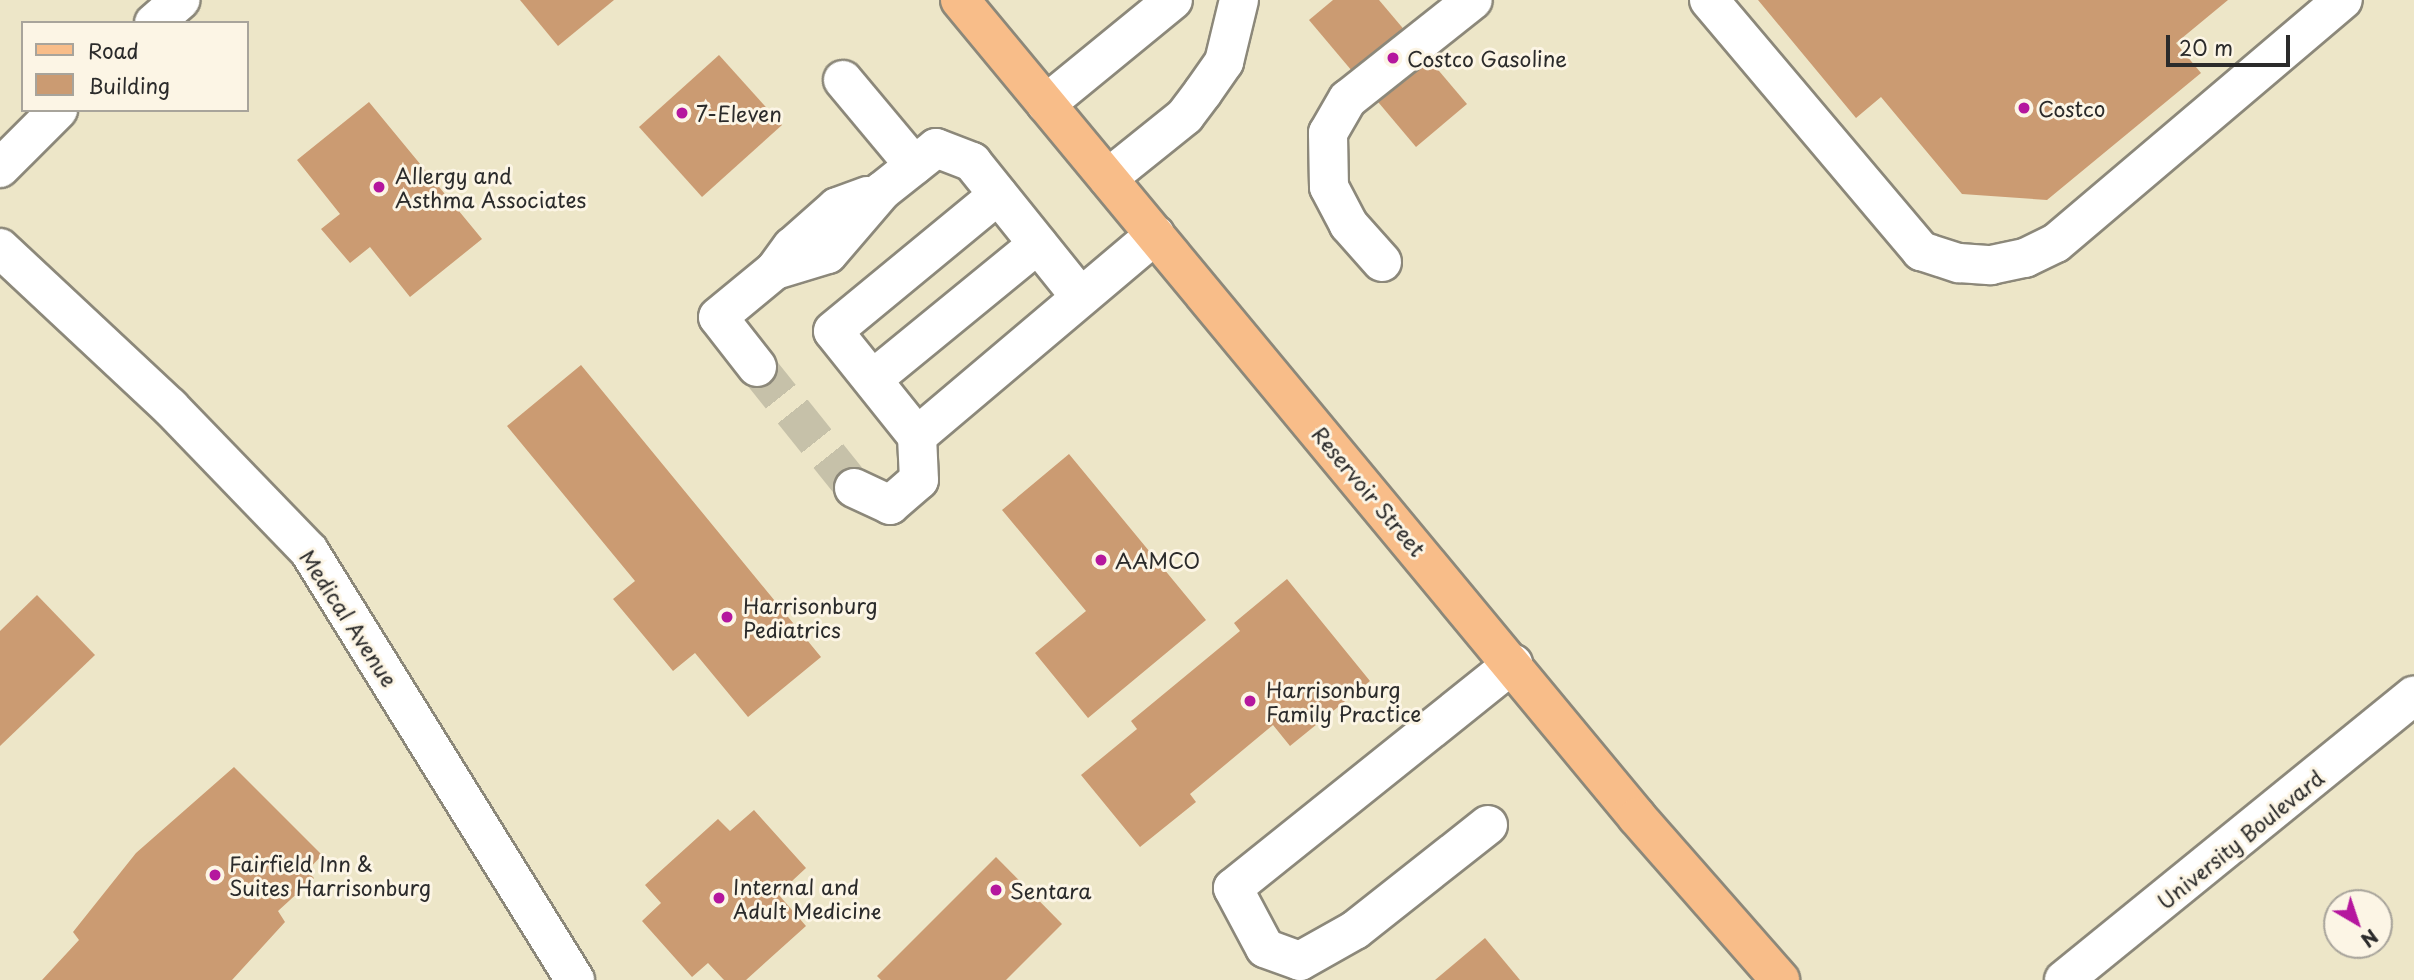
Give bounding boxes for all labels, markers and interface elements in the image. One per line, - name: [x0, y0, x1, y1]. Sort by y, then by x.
- legend: [21, 21, 248, 112]
- scale bar: [2169, 21, 2293, 65]
- text: 20 m: [2179, 31, 2233, 63]
- text: Road: [88, 34, 139, 66]
- place label: Costco Gasoline: [1407, 45, 1568, 71]
- marker: Costco Gasoline: [1385, 50, 1401, 66]
- text: Building: [88, 69, 170, 101]
- place label: Costco: [2038, 95, 2105, 121]
- place label: 7-Eleven: [696, 100, 782, 126]
- marker: Costco: [2016, 100, 2032, 116]
- marker: 7-Eleven: [674, 105, 690, 121]
- place label: Allergy and Asthma Associates: [395, 162, 588, 212]
- marker: Allergy and Asthma Associates: [369, 177, 389, 197]
- street label: Reservoir Street: [1307, 421, 1431, 561]
- street label: Medical Avenue: [296, 545, 402, 691]
- place label: AAMCO: [1115, 547, 1200, 573]
- marker: AAMCO: [1093, 552, 1109, 568]
- place label: Harrisonburg Pediatrics: [743, 592, 878, 642]
- marker: Harrisonburg Pediatrics: [717, 607, 737, 627]
- place label: Harrisonburg Family Practice: [1266, 676, 1422, 726]
- marker: Harrisonburg Family Practice: [1240, 691, 1260, 711]
- street label: University Boulevard: [2151, 764, 2329, 914]
- place label: Fairfield Inn & Suites Harrisonburg: [229, 850, 432, 900]
- marker: Fairfield Inn & Suites Harrisonburg: [207, 867, 223, 883]
- place label: Internal and Adult Medicine: [733, 873, 883, 923]
- place label: Sentara: [1010, 877, 1091, 903]
- marker: Sentara: [988, 882, 1004, 898]
- north arrow: [2323, 889, 2393, 959]
- marker: Internal and Adult Medicine: [711, 890, 727, 906]
- text: N: [2355, 923, 2385, 954]

